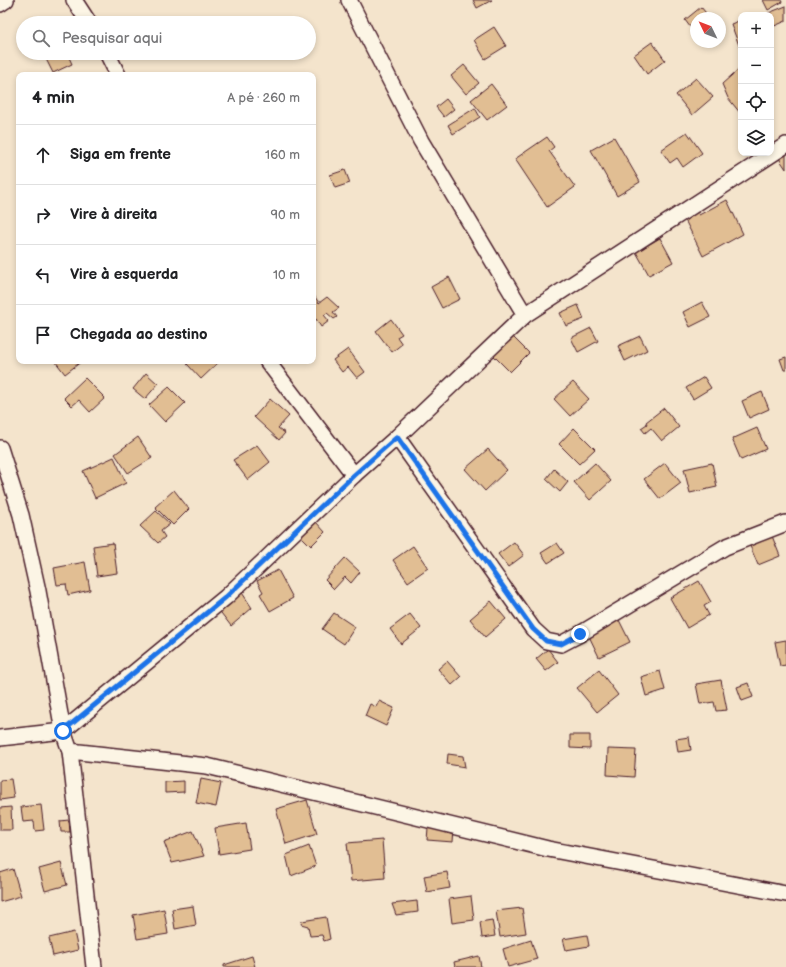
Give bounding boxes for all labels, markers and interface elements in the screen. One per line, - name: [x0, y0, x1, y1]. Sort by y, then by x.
- north arrow: [690, 12, 726, 48]
- map controls: [738, 12, 774, 156]
- button: +: [738, 12, 774, 48]
- search box: [16, 16, 316, 60]
- icon: search: [30, 27, 52, 49]
- text: Pesquisar aqui: [62, 29, 162, 48]
- button: −: [738, 48, 774, 84]
- button: locate: [738, 84, 774, 120]
- text: 4 min: [32, 88, 75, 108]
- text: A pé · 260 m: [227, 90, 300, 106]
- button: layers: [738, 120, 774, 156]
- icon: ahead: [32, 144, 54, 166]
- text: Siga em frente: [70, 145, 171, 164]
- text: 160 m: [265, 147, 300, 163]
- icon: right: [32, 204, 54, 226]
- text: Vire à direita: [70, 205, 157, 224]
- text: 90 m: [271, 207, 300, 223]
- icon: left: [32, 264, 54, 286]
- text: Vire à esquerda: [70, 265, 178, 284]
- text: 10 m: [273, 267, 300, 283]
- icon: arrive: [32, 324, 54, 346]
- text: Chegada ao destino: [70, 325, 208, 344]
- route end: [571, 625, 589, 643]
- route start: [54, 722, 72, 740]

